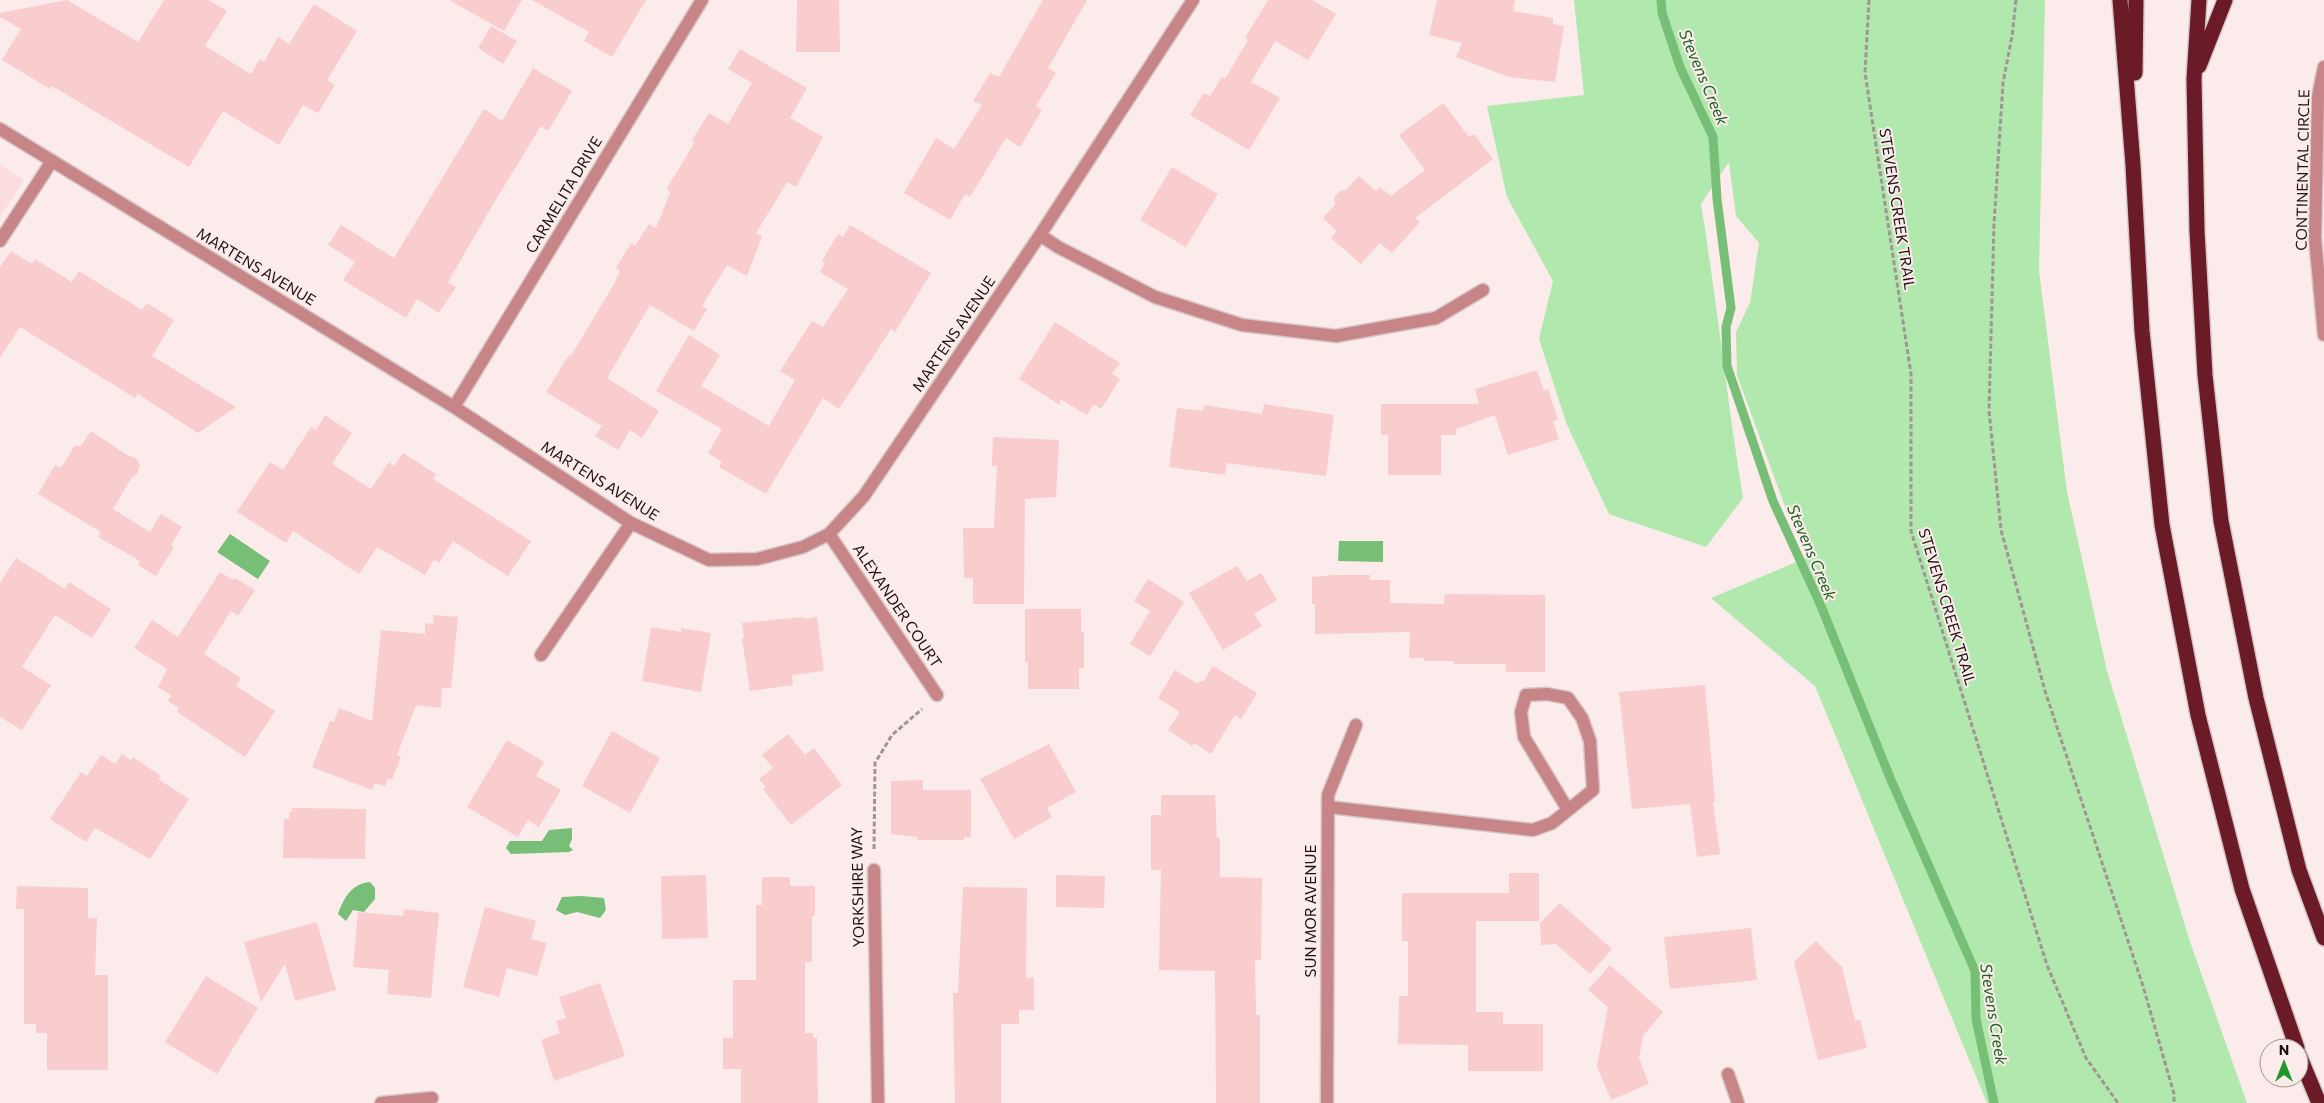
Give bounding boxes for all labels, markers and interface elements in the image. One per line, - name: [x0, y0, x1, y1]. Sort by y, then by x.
- water label: Stevens Creek: [1676, 26, 1733, 128]
- street label: CONTINENTAL CIRCLE: [2292, 89, 2312, 251]
- street label: STEVENS CREEK TRAIL: [1876, 127, 1920, 291]
- street label: CARMELITA DRIVE: [521, 133, 605, 256]
- street label: MARTENS AVENUE: [194, 224, 319, 309]
- street label: MARTENS AVENUE: [908, 272, 999, 395]
- street label: MARTENS AVENUE: [538, 437, 663, 524]
- water label: Stevens Creek: [1784, 501, 1841, 603]
- street label: STEVENS CREEK TRAIL: [1915, 526, 1981, 688]
- street label: ALEXANDER COURT: [850, 540, 946, 671]
- street label: YORKSHIRE WAY: [847, 826, 867, 947]
- street label: SUN MOR AVENUE: [1301, 844, 1319, 977]
- water label: Stevens Creek: [1977, 962, 2012, 1066]
- north arrow: [2259, 1038, 2309, 1088]
- text: N: [2279, 1041, 2289, 1058]

